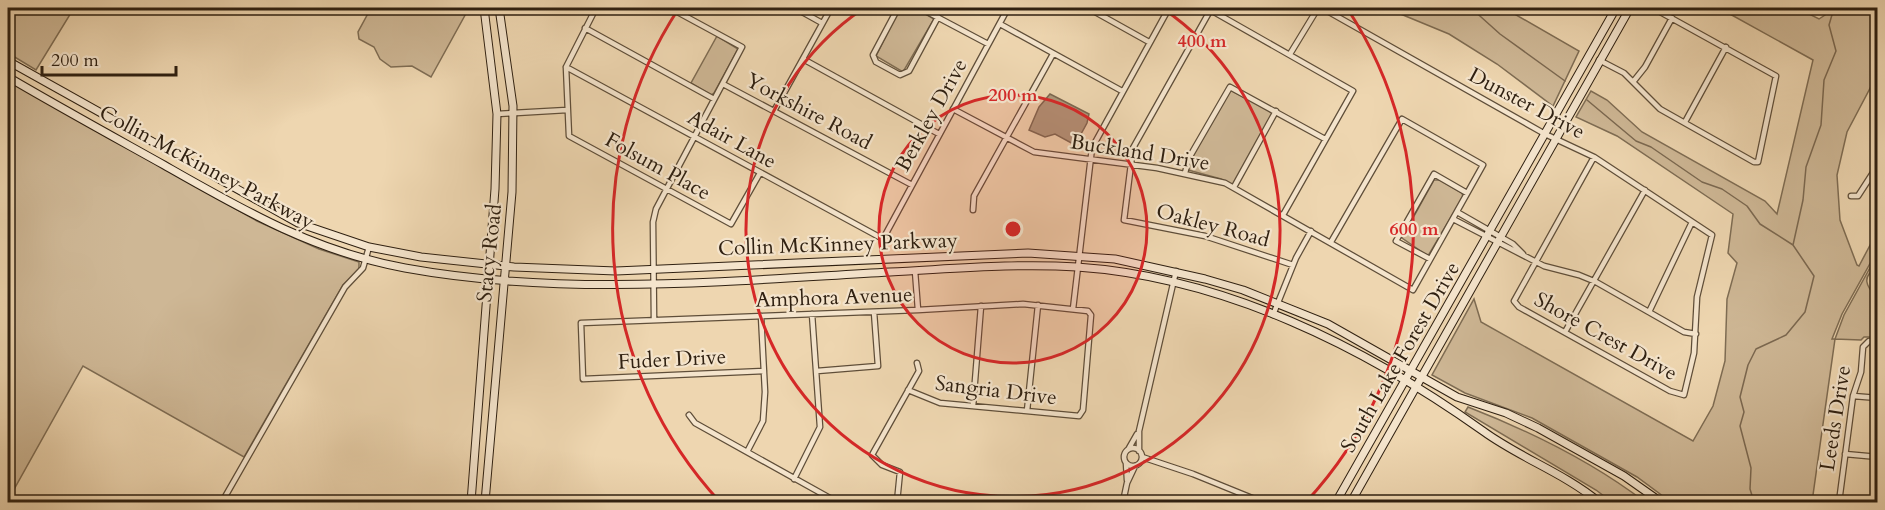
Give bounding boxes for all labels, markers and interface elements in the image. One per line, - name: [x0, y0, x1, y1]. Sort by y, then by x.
- text: 400 m: [1177, 29, 1227, 54]
- scale bar: [42, 39, 176, 77]
- text: 200 m: [51, 48, 99, 73]
- street label: Berkley Drive: [888, 54, 974, 177]
- street label: Dunster Drive: [1464, 61, 1590, 146]
- street label: Yorkshire Road: [740, 66, 877, 157]
- text: 200 m: [988, 83, 1038, 108]
- street label: Collin McKinney Parkway: [94, 98, 320, 237]
- street label: Adair Lane: [682, 103, 781, 176]
- street label: Folsum Place: [600, 126, 716, 207]
- street label: Buckland Drive: [1068, 127, 1212, 178]
- street label: Oakley Road: [1153, 196, 1273, 255]
- street label: Stacy Road: [470, 202, 509, 304]
- text: 600 m: [1389, 217, 1439, 242]
- centre of rings: [1003, 219, 1023, 239]
- street label: Collin McKinney Parkway: [718, 226, 958, 263]
- street label: South Lake Forest Drive: [1334, 256, 1467, 458]
- street label: Amphora Avenue: [755, 280, 913, 315]
- street label: Shore Crest Drive: [1529, 285, 1683, 388]
- street label: Fuder Drive: [617, 342, 727, 377]
- street label: Leeds Drive: [1813, 363, 1858, 473]
- street label: Sangria Drive: [933, 369, 1058, 412]

